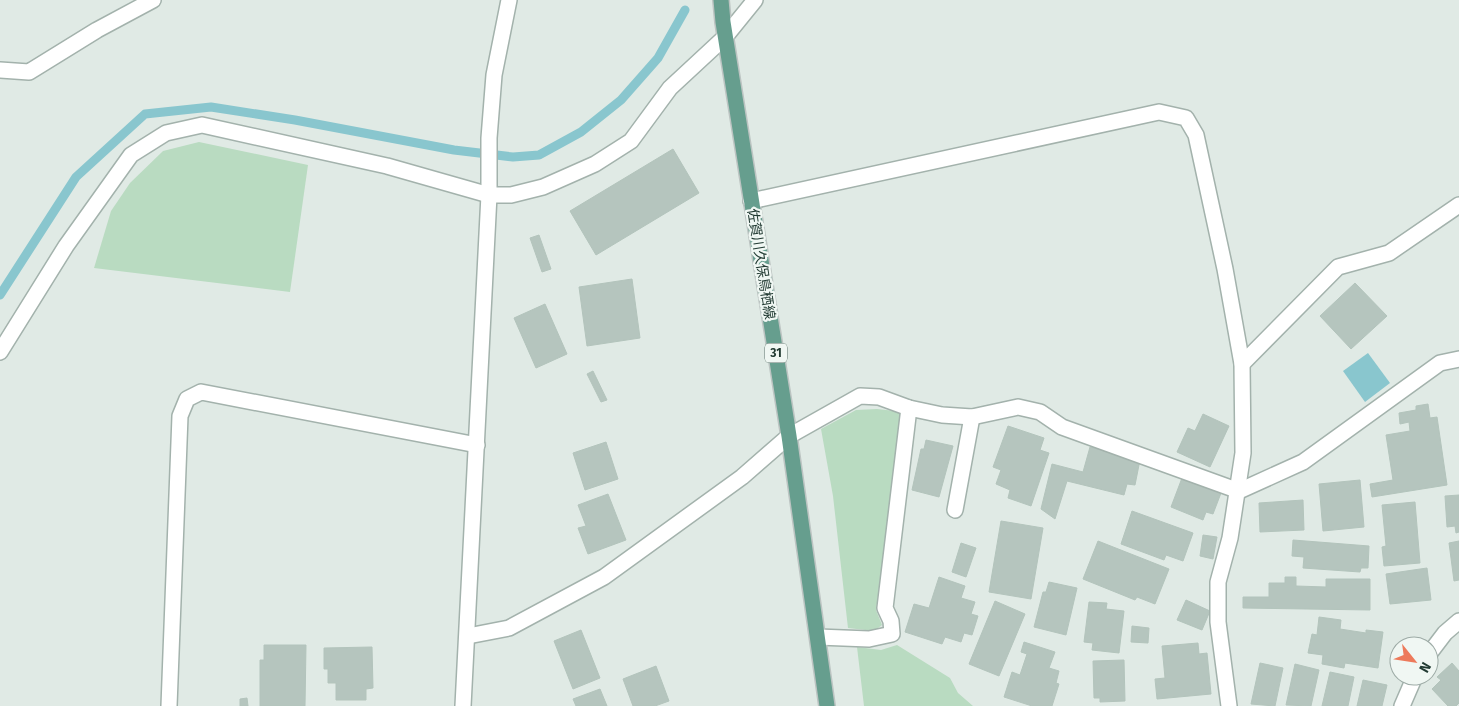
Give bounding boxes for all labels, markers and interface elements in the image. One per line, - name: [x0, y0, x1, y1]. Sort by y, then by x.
- street label: 佐賀川久保鳥栖線: [744, 207, 778, 321]
- road number: 31: [765, 343, 787, 362]
- north arrow: [1389, 636, 1439, 686]
- text: N: [1415, 659, 1435, 676]

